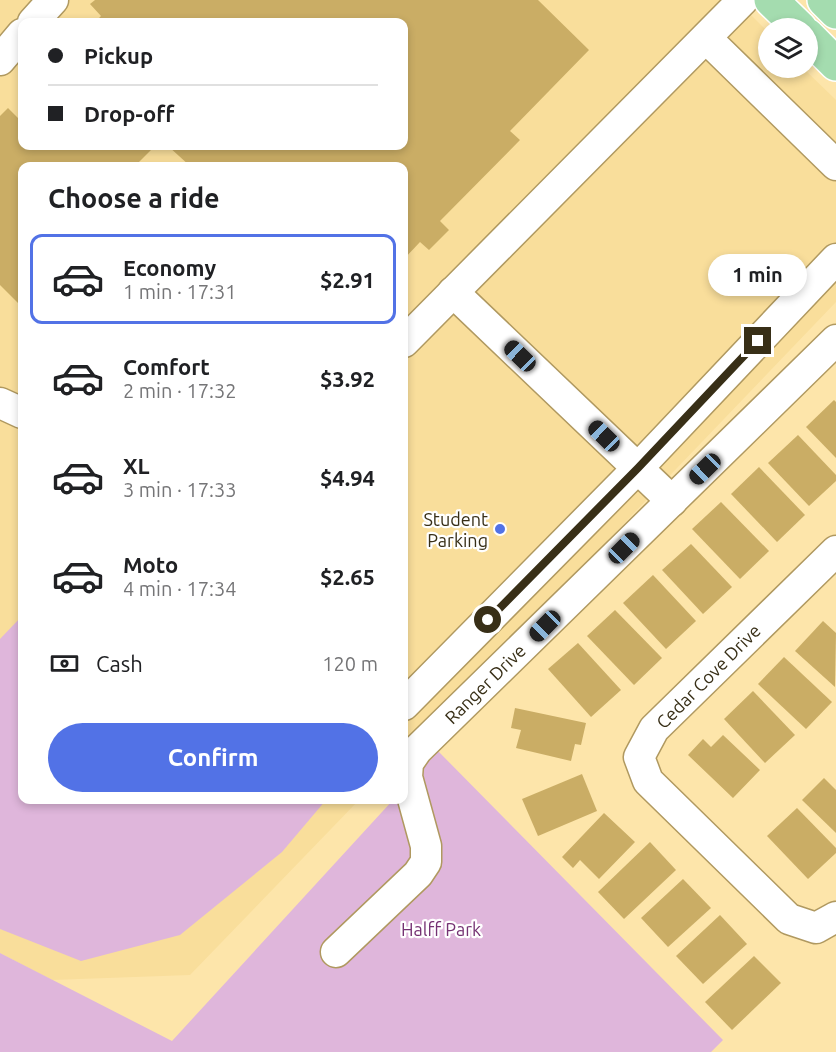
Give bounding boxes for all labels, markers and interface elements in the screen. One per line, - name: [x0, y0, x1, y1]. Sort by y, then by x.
- map controls: [758, 18, 818, 78]
- button: layers: [758, 18, 818, 78]
- text: Pickup: [84, 43, 153, 68]
- text: Drop-off: [84, 101, 174, 126]
- text: Choose a ride: [48, 183, 220, 213]
- icon: car: [51, 252, 105, 306]
- callout: 1 min: [708, 254, 807, 296]
- text: Economy: [123, 255, 216, 280]
- text: 1 min: [732, 263, 783, 286]
- text: $2.91: [320, 267, 375, 292]
- text: 1 min · 17:31: [123, 280, 237, 303]
- route end: [744, 327, 771, 354]
- car: [501, 337, 539, 375]
- icon: car: [51, 351, 105, 405]
- text: Comfort: [123, 354, 210, 379]
- text: $3.92: [320, 366, 375, 391]
- text: 2 min · 17:32: [123, 379, 237, 402]
- car: [585, 417, 623, 455]
- icon: car: [51, 450, 105, 504]
- car: [686, 450, 724, 488]
- text: XL: [123, 453, 150, 478]
- text: $4.94: [320, 465, 375, 490]
- text: 3 min · 17:33: [123, 478, 237, 501]
- place label: Student Parking: [423, 509, 488, 550]
- marker: Student Parking: [493, 522, 507, 536]
- car: [605, 529, 643, 567]
- icon: car: [51, 549, 105, 603]
- text: Moto: [123, 552, 178, 577]
- text: $2.65: [320, 564, 375, 589]
- text: 4 min · 17:34: [123, 577, 237, 600]
- route start: [474, 606, 501, 633]
- car: [526, 607, 564, 645]
- street label: Cedar Cove Drive: [652, 620, 764, 732]
- street label: Ranger Drive: [441, 640, 529, 727]
- icon: cash: [48, 647, 81, 680]
- text: Cash: [96, 651, 143, 676]
- text: 120 m: [322, 652, 378, 675]
- button: Confirm: [48, 723, 378, 792]
- park label: Halff Park: [401, 919, 481, 939]

